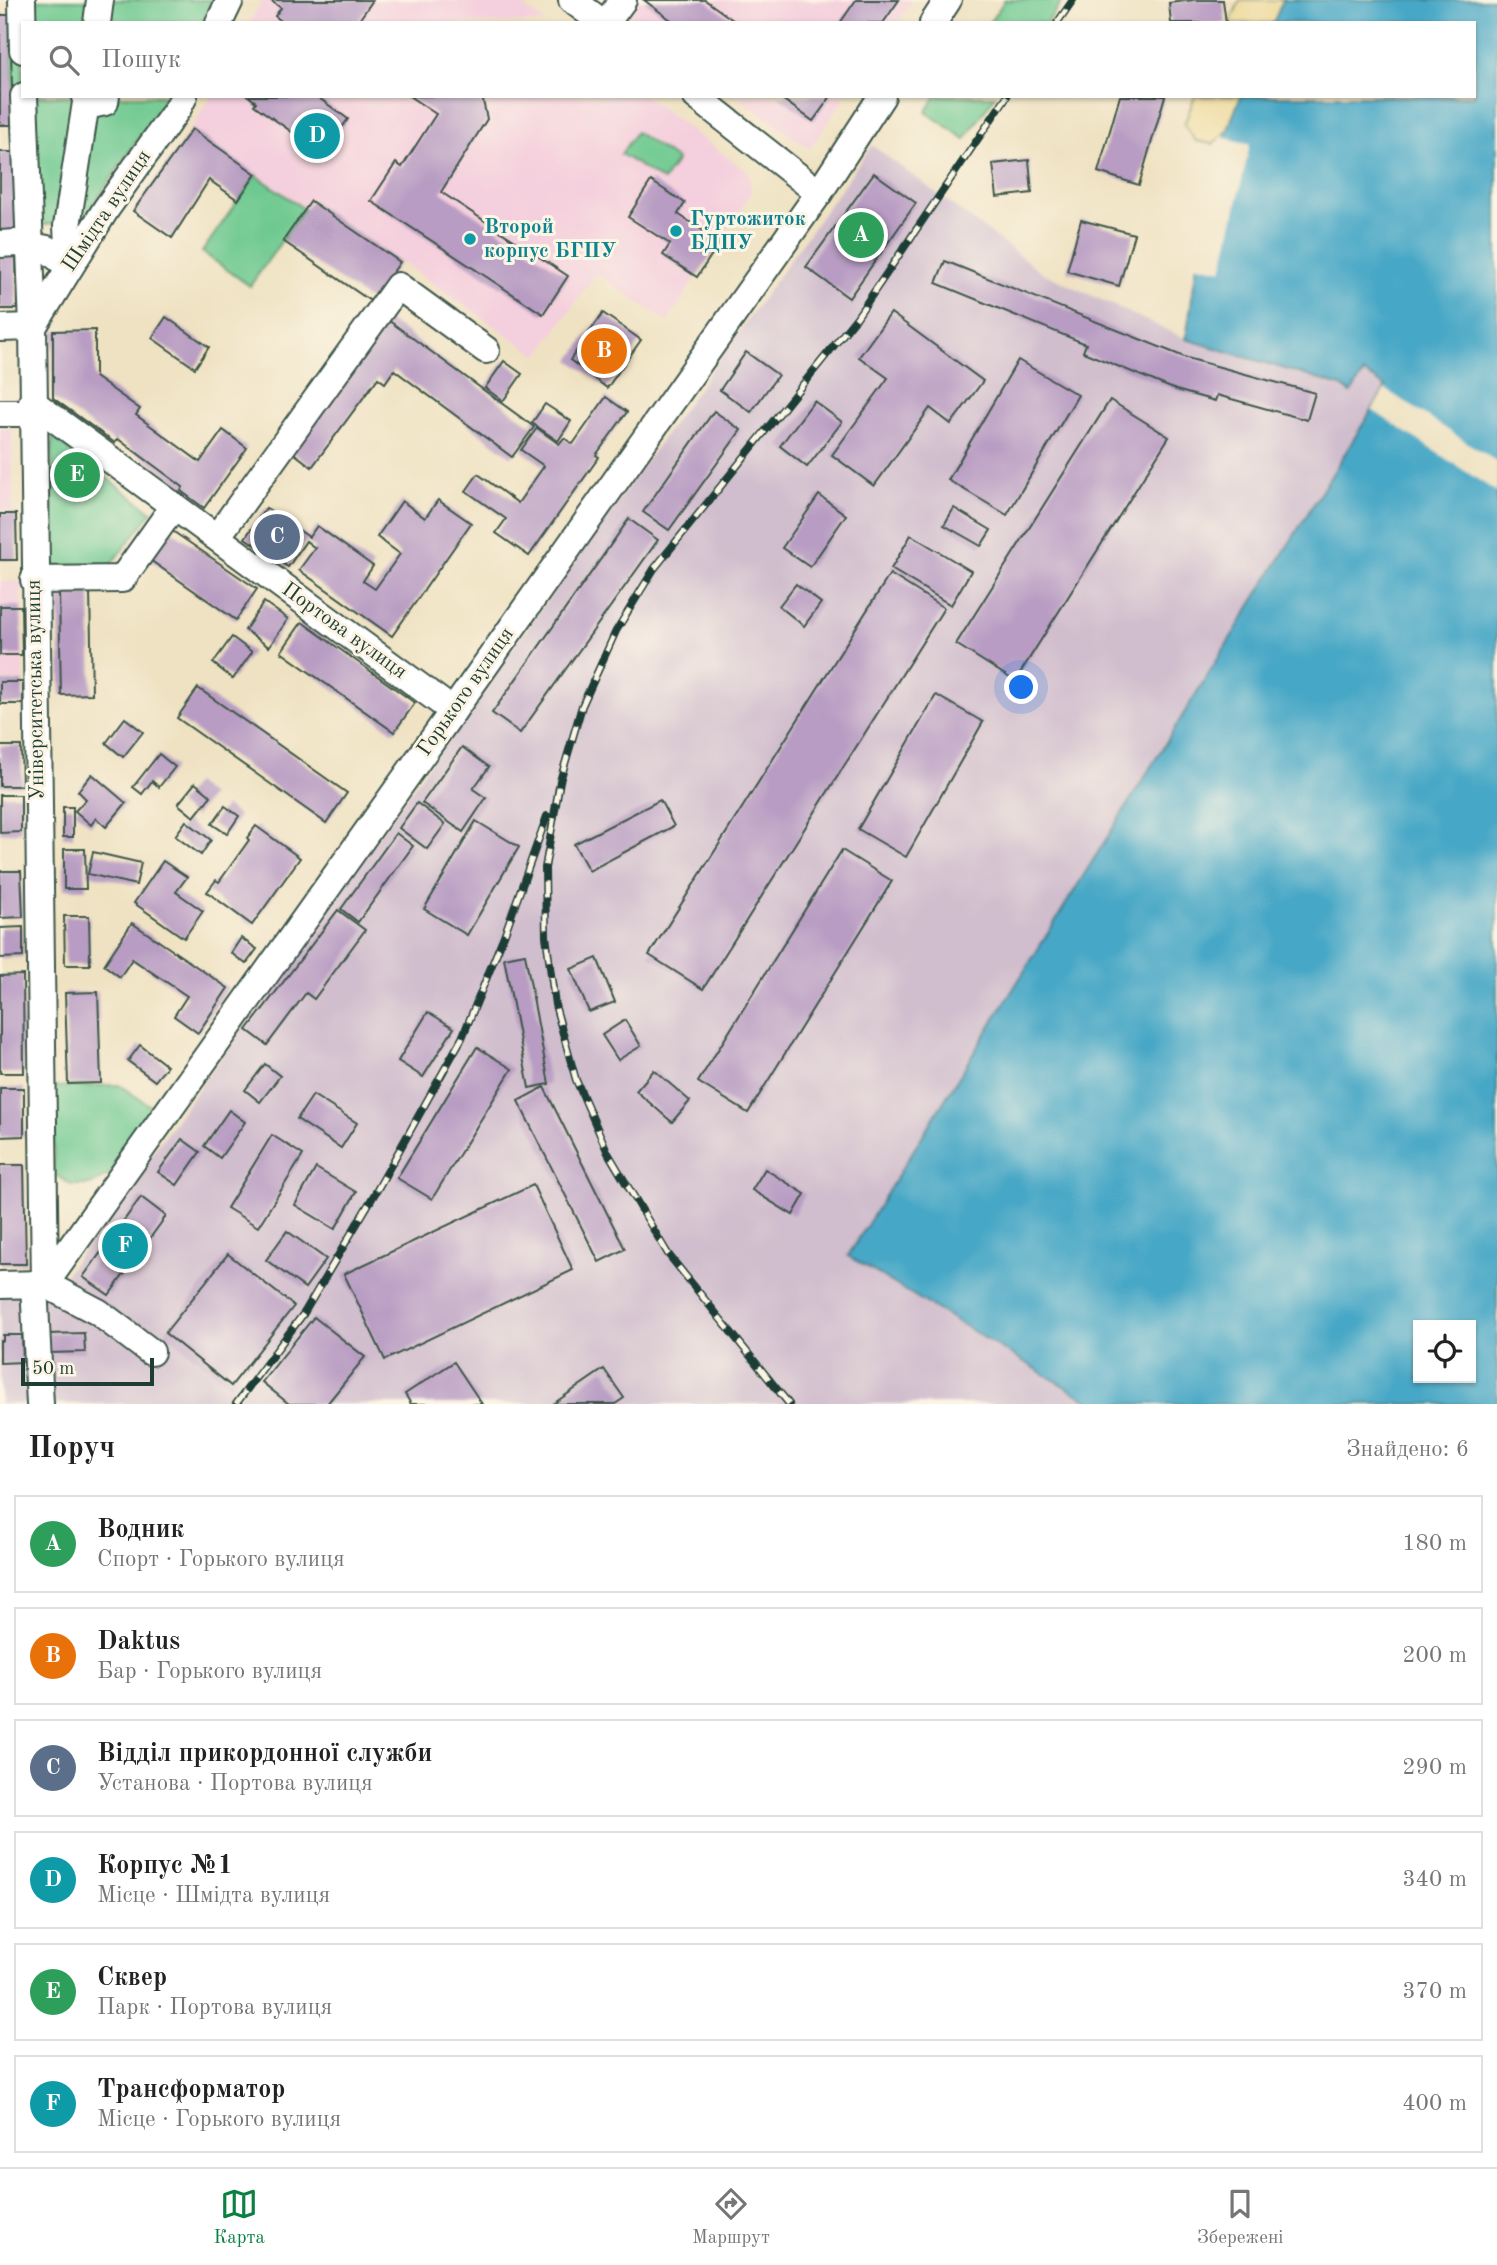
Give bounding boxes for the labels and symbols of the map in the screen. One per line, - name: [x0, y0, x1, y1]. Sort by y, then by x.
- pin: D: [294, 110, 340, 162]
- street label: Шмідта вулиця: [59, 146, 155, 276]
- place label: Гуртожиток БДПУ: [690, 209, 806, 254]
- pin: A: [838, 209, 884, 261]
- place label: Второй корпус БГПУ: [484, 217, 617, 262]
- marker: Гуртожиток БДПУ: [668, 223, 684, 239]
- marker: Второй корпус БГПУ: [462, 231, 478, 247]
- pin: B: [581, 325, 627, 377]
- pin: E: [54, 449, 100, 501]
- pin: C: [254, 511, 300, 563]
- street label: Університетська вулиця: [24, 579, 48, 801]
- street label: Портова вулиця: [278, 579, 410, 683]
- street label: Горького вулиця: [414, 624, 518, 760]
- your location: [1004, 670, 1038, 704]
- pin: F: [102, 1220, 148, 1272]
- scale bar: [21, 1355, 154, 1387]

